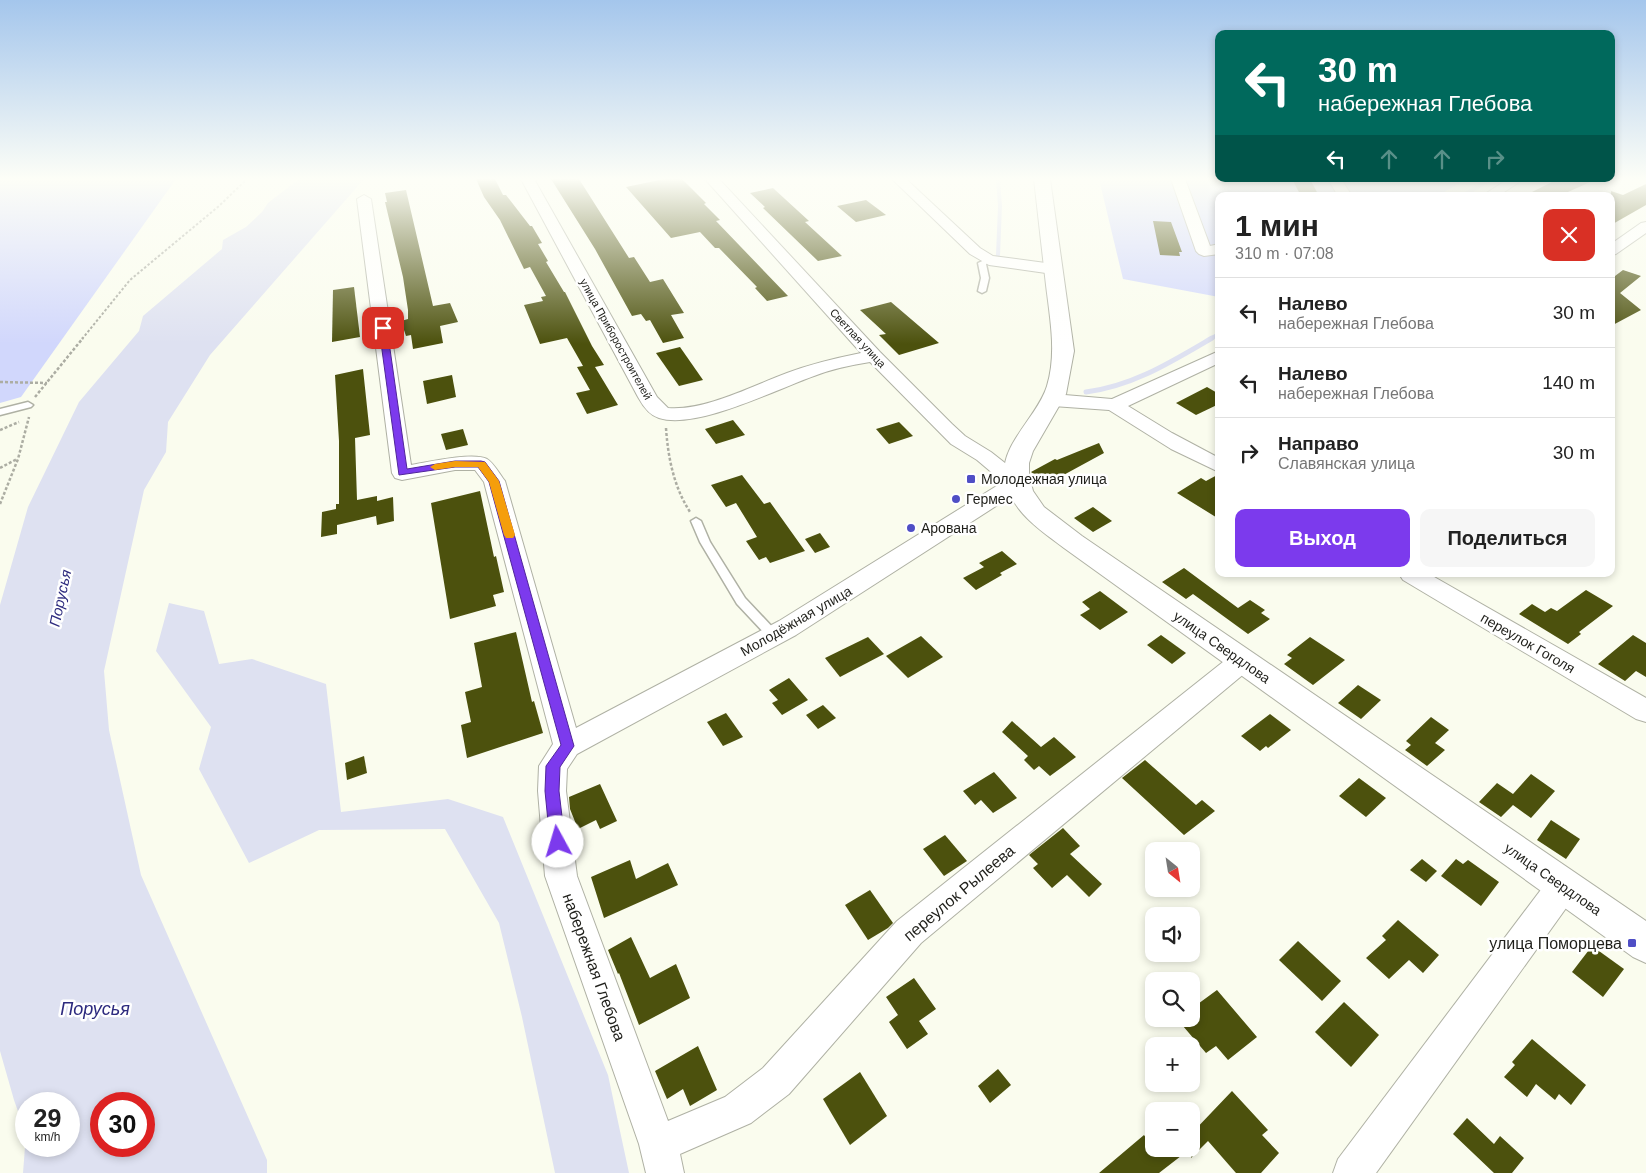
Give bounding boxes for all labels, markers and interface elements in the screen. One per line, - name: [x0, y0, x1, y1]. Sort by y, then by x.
- icon: left: [1235, 50, 1300, 115]
- text: 30 m: [1318, 50, 1398, 89]
- text: набережная Глебова: [1318, 91, 1532, 116]
- icon: left: [1322, 145, 1350, 173]
- icon: ahead: [1375, 145, 1403, 173]
- icon: ahead: [1428, 145, 1456, 173]
- icon: right: [1481, 145, 1509, 173]
- text: 1 мин: [1235, 209, 1319, 242]
- button: close: [1543, 209, 1595, 261]
- text: 310 m · 07:08: [1235, 245, 1334, 262]
- street label: улица Приборостроителей: [578, 276, 654, 402]
- text: Налево: [1278, 293, 1348, 314]
- icon: left: [1235, 299, 1263, 327]
- text: 30 m: [1553, 302, 1595, 323]
- street label: Светлая улица: [828, 306, 889, 371]
- pin: [362, 307, 404, 349]
- icon: arrive: [369, 314, 397, 342]
- text: набережная Глебова: [1278, 315, 1434, 332]
- text: Налево: [1278, 363, 1348, 384]
- icon: left: [1235, 369, 1263, 397]
- text: 140 m: [1542, 372, 1595, 393]
- text: набережная Глебова: [1278, 385, 1434, 402]
- text: Направо: [1278, 433, 1359, 454]
- icon: right: [1235, 439, 1263, 467]
- text: 30 m: [1553, 442, 1595, 463]
- text: Славянская улица: [1278, 455, 1415, 472]
- place label: Молодежная улица: [981, 471, 1107, 487]
- marker: Молодежная улица: [965, 473, 977, 485]
- place label: Гермес: [966, 491, 1013, 507]
- marker: Гермес: [950, 493, 962, 505]
- button: Выход: [1235, 509, 1410, 567]
- button: Поделиться: [1420, 509, 1595, 567]
- place label: Арована: [921, 520, 977, 536]
- marker: Арована: [905, 522, 917, 534]
- water label: Порусья: [46, 568, 74, 628]
- street label: Молодёжная улица: [737, 582, 855, 659]
- street label: улица Свердлова: [1171, 608, 1274, 686]
- street label: переулок Гоголя: [1478, 610, 1578, 676]
- position arrow: [531, 815, 583, 867]
- street label: улица Свердлова: [1502, 840, 1605, 918]
- street label: переулок Рылеева: [900, 842, 1018, 944]
- north arrow: [1145, 842, 1200, 898]
- map controls: [1145, 842, 1200, 1157]
- street label: набережная Глебова: [559, 891, 629, 1043]
- button: sound: [1145, 907, 1200, 962]
- place label: улица Поморцева: [1489, 935, 1622, 952]
- marker: улица Поморцева: [1626, 937, 1638, 949]
- button: search: [1145, 972, 1200, 1027]
- water label: Порусья: [60, 999, 130, 1019]
- button: +: [1145, 1037, 1200, 1092]
- speed limit sign: 30: [90, 1092, 155, 1157]
- button: −: [1145, 1102, 1200, 1157]
- text: 29: [34, 1104, 61, 1132]
- text: km/h: [34, 1130, 61, 1144]

